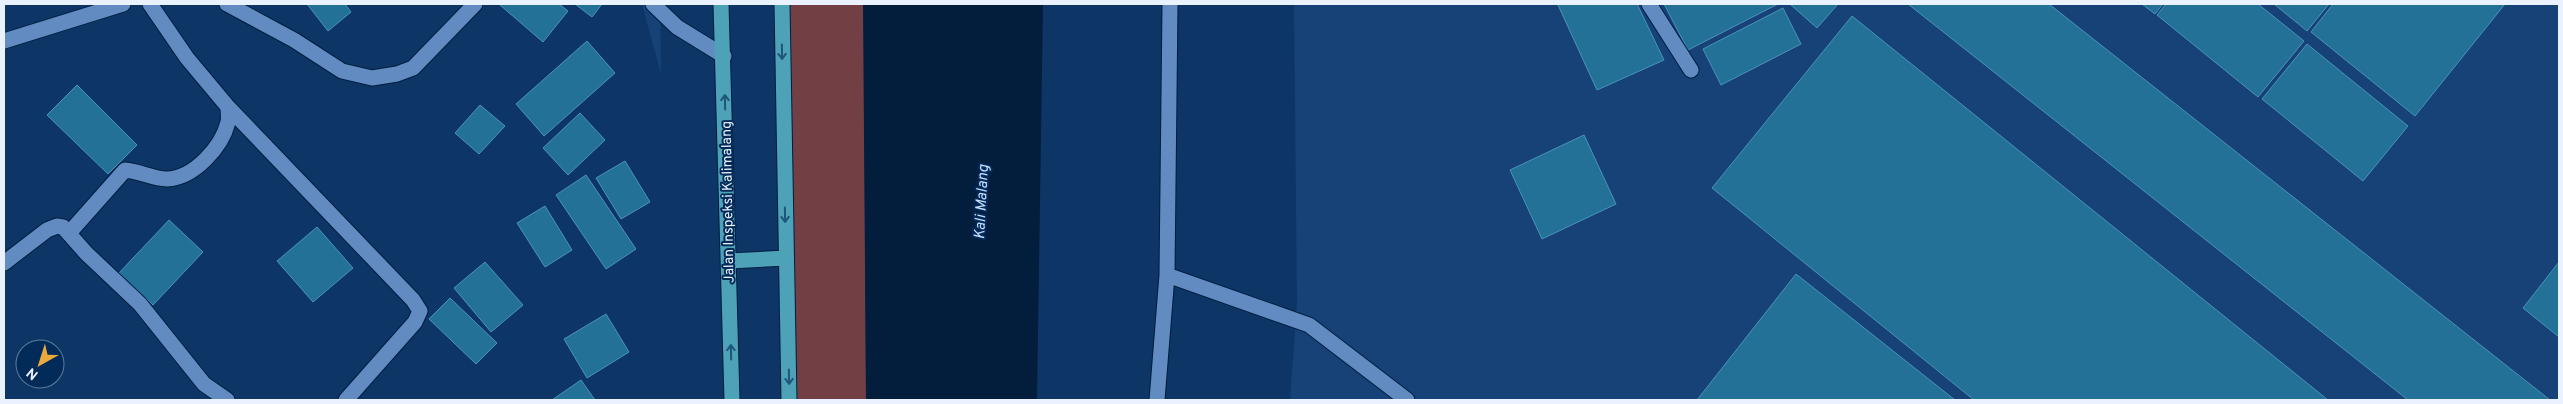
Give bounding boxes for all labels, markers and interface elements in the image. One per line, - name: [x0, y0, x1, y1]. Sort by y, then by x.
- one-way arrow: [778, 44, 787, 60]
- one-way arrow: [720, 94, 729, 110]
- street label: Jalan Inspeksi Kalimalang: [719, 121, 738, 283]
- water label: Kali Malang: [971, 163, 994, 240]
- one-way arrow: [781, 207, 790, 223]
- north arrow: [15, 339, 65, 389]
- one-way arrow: [726, 344, 736, 360]
- text: N: [24, 363, 42, 383]
- one-way arrow: [784, 369, 793, 385]

